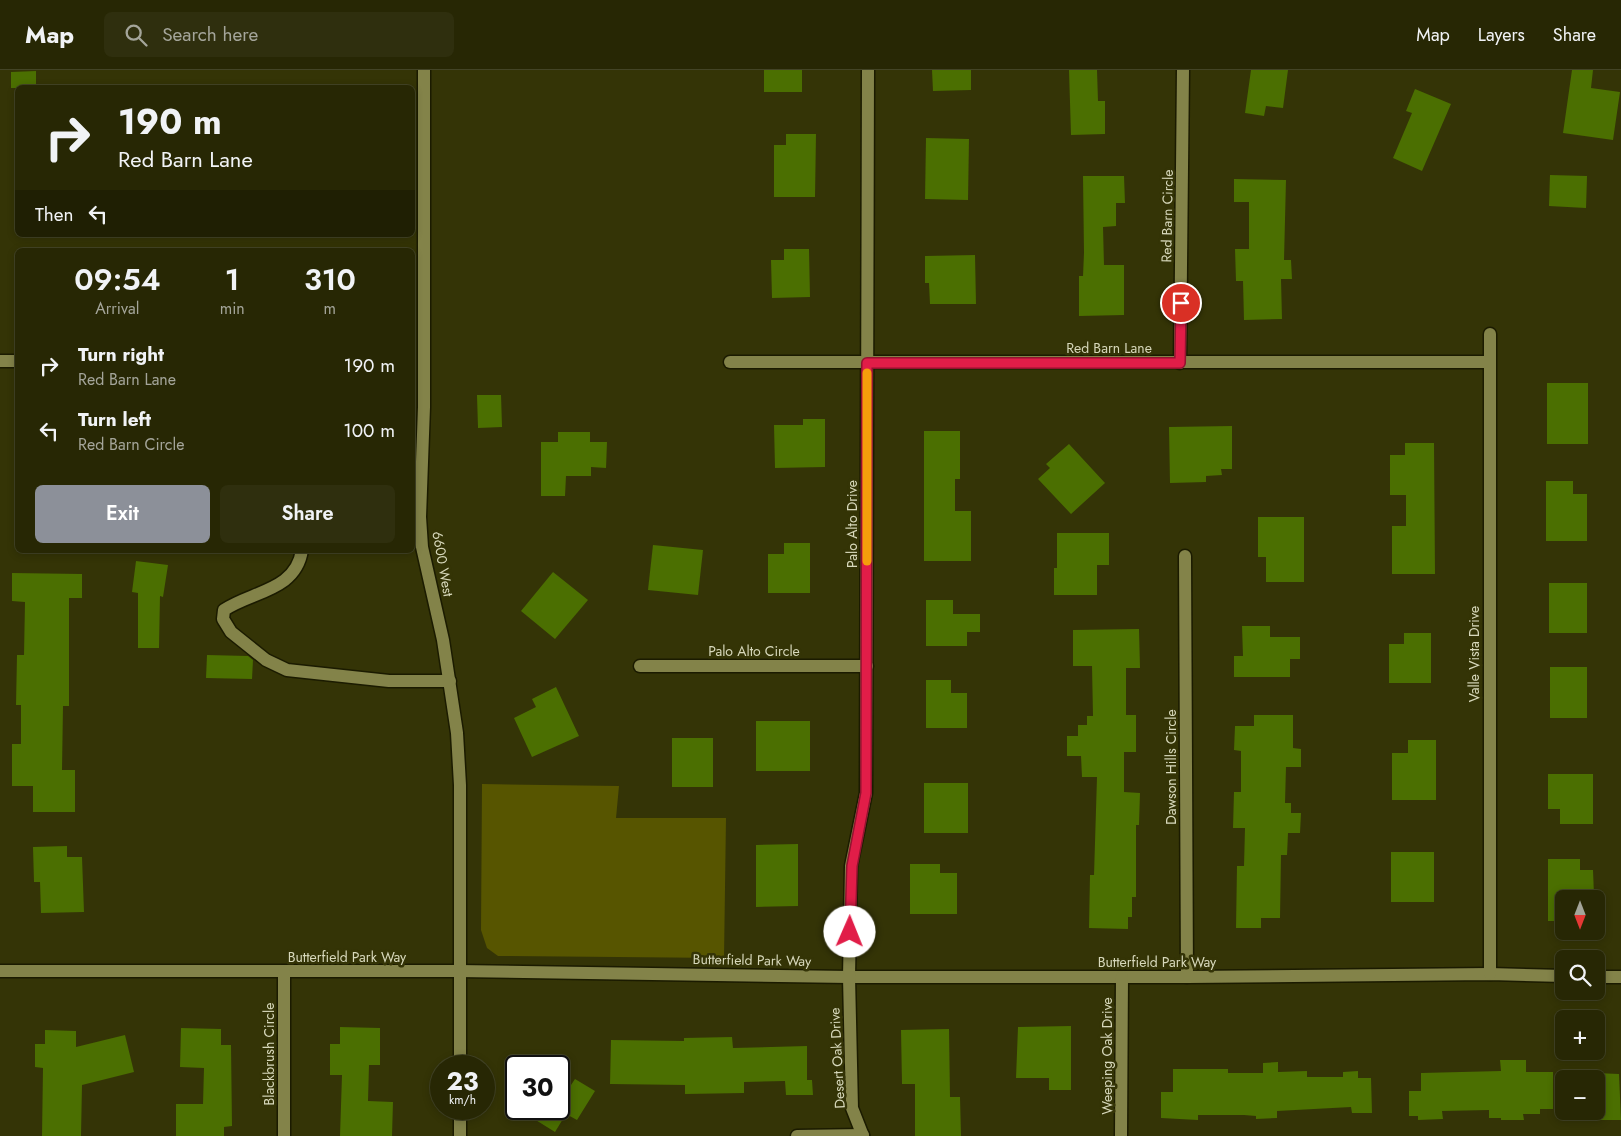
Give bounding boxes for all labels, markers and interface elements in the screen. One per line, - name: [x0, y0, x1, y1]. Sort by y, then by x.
- search box: [104, 12, 454, 57]
- text: Map: [25, 17, 74, 52]
- icon: search: [122, 21, 150, 49]
- text: Search here: [162, 21, 258, 48]
- text: Map: [1416, 22, 1450, 48]
- text: Layers: [1478, 22, 1525, 48]
- text: Share: [1553, 22, 1596, 48]
- text: 190 m: [118, 97, 222, 147]
- icon: right: [35, 105, 100, 170]
- text: Red Barn Lane: [118, 143, 253, 175]
- street label: Red Barn Circle: [1156, 169, 1178, 263]
- icon: left: [84, 200, 112, 228]
- text: Then: [35, 201, 74, 228]
- text: 09:54: [74, 258, 161, 301]
- text: 1: [225, 258, 240, 301]
- text: 310: [304, 258, 356, 301]
- pin: [1160, 282, 1202, 324]
- icon: arrive: [1167, 289, 1195, 317]
- text: Arrival: [95, 297, 139, 320]
- text: min: [220, 297, 245, 320]
- text: m: [324, 297, 336, 320]
- street label: Red Barn Lane: [1066, 338, 1152, 358]
- text: Turn right: [78, 341, 164, 368]
- icon: right: [35, 352, 63, 380]
- text: 190 m: [344, 352, 395, 379]
- text: Red Barn Lane: [78, 368, 176, 391]
- text: Turn left: [78, 406, 151, 433]
- icon: left: [35, 417, 63, 445]
- text: 100 m: [343, 417, 395, 444]
- text: Red Barn Circle: [78, 433, 184, 456]
- street label: Palo Alto Drive: [842, 480, 862, 568]
- button: Exit: [35, 485, 210, 543]
- button: Share: [220, 485, 395, 543]
- street label: 6600 West: [427, 530, 459, 599]
- street label: Valle Vista Drive: [1464, 606, 1484, 702]
- street label: Palo Alto Circle: [708, 641, 800, 661]
- street label: Dawson Hills Circle: [1161, 709, 1181, 825]
- north arrow: [1555, 890, 1605, 940]
- map controls: [1555, 890, 1605, 1120]
- position arrow: [823, 905, 875, 957]
- street label: Butterfield Park Way: [288, 947, 407, 967]
- street label: Butterfield Park Way: [693, 949, 812, 971]
- button: search: [1555, 950, 1605, 1000]
- street label: Butterfield Park Way: [1098, 952, 1217, 972]
- street label: Weeping Oak Drive: [1097, 997, 1117, 1115]
- street label: Blackbrush Circle: [259, 1003, 279, 1105]
- street label: Desert Oak Drive: [824, 1007, 850, 1109]
- button: +: [1555, 1010, 1605, 1060]
- speed limit sign: 30: [505, 1055, 570, 1120]
- text: 23: [447, 1063, 478, 1099]
- button: −: [1555, 1070, 1605, 1120]
- text: km/h: [449, 1091, 476, 1109]

